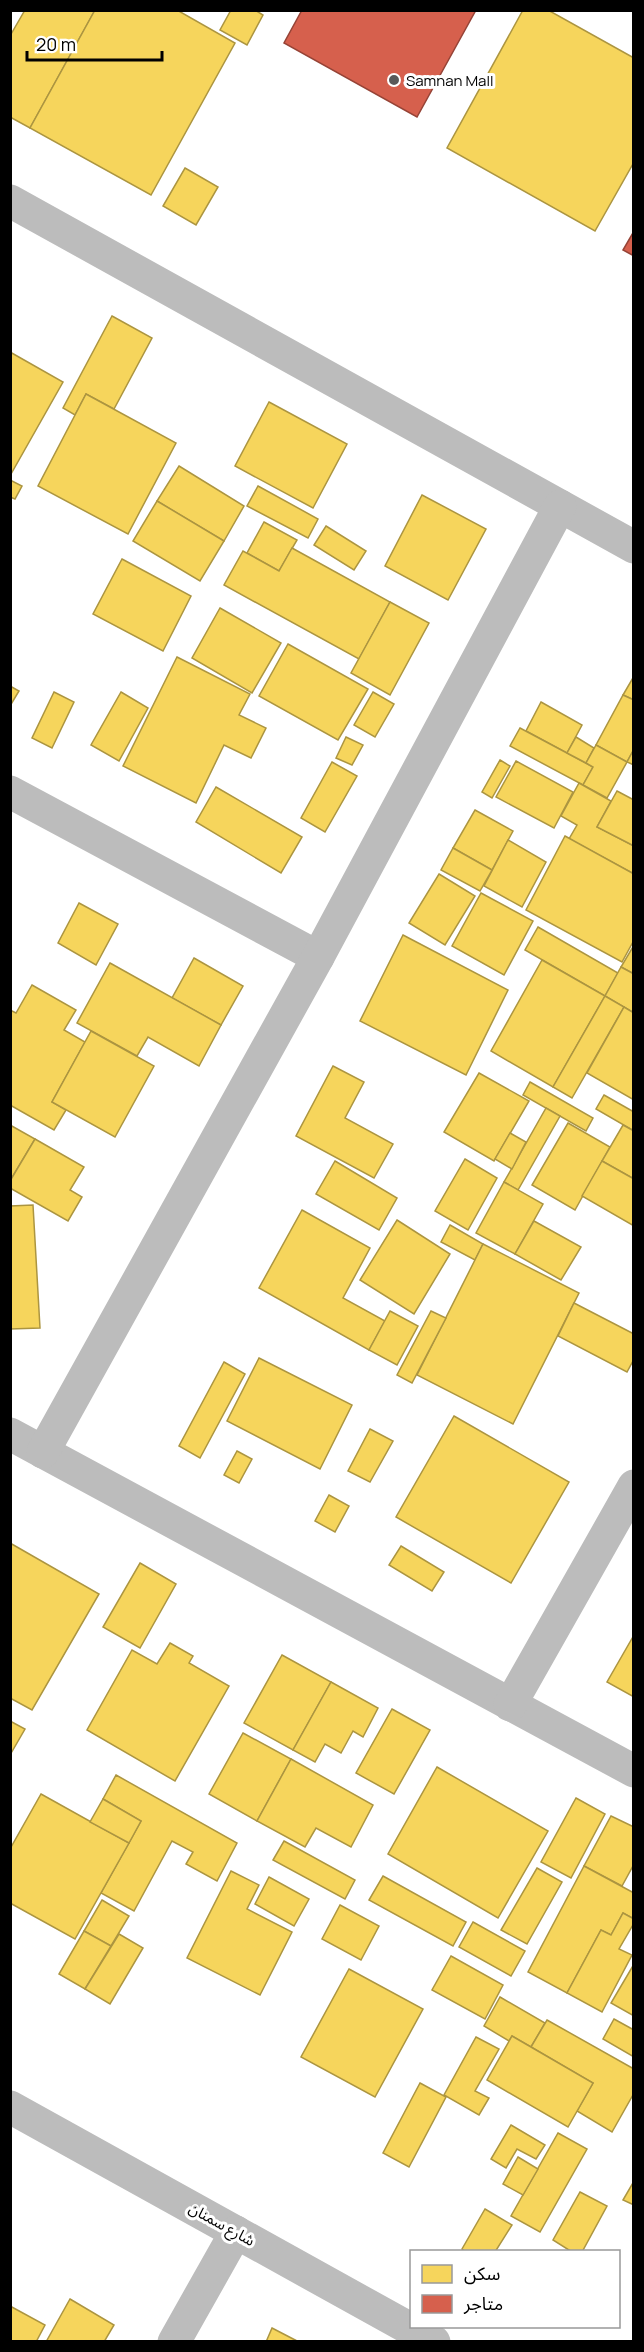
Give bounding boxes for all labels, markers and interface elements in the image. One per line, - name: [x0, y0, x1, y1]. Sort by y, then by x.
- scale bar: [27, 24, 162, 62]
- text: 20 m: [36, 32, 76, 56]
- place label: Samnan Mall: [406, 70, 493, 91]
- marker: Samnan Mall: [387, 73, 401, 87]
- street label: شارع سمنان: [184, 2197, 259, 2253]
- legend: [410, 2250, 620, 2328]
- text: سكن: [464, 2261, 500, 2285]
- text: متاجر: [463, 2291, 503, 2315]

